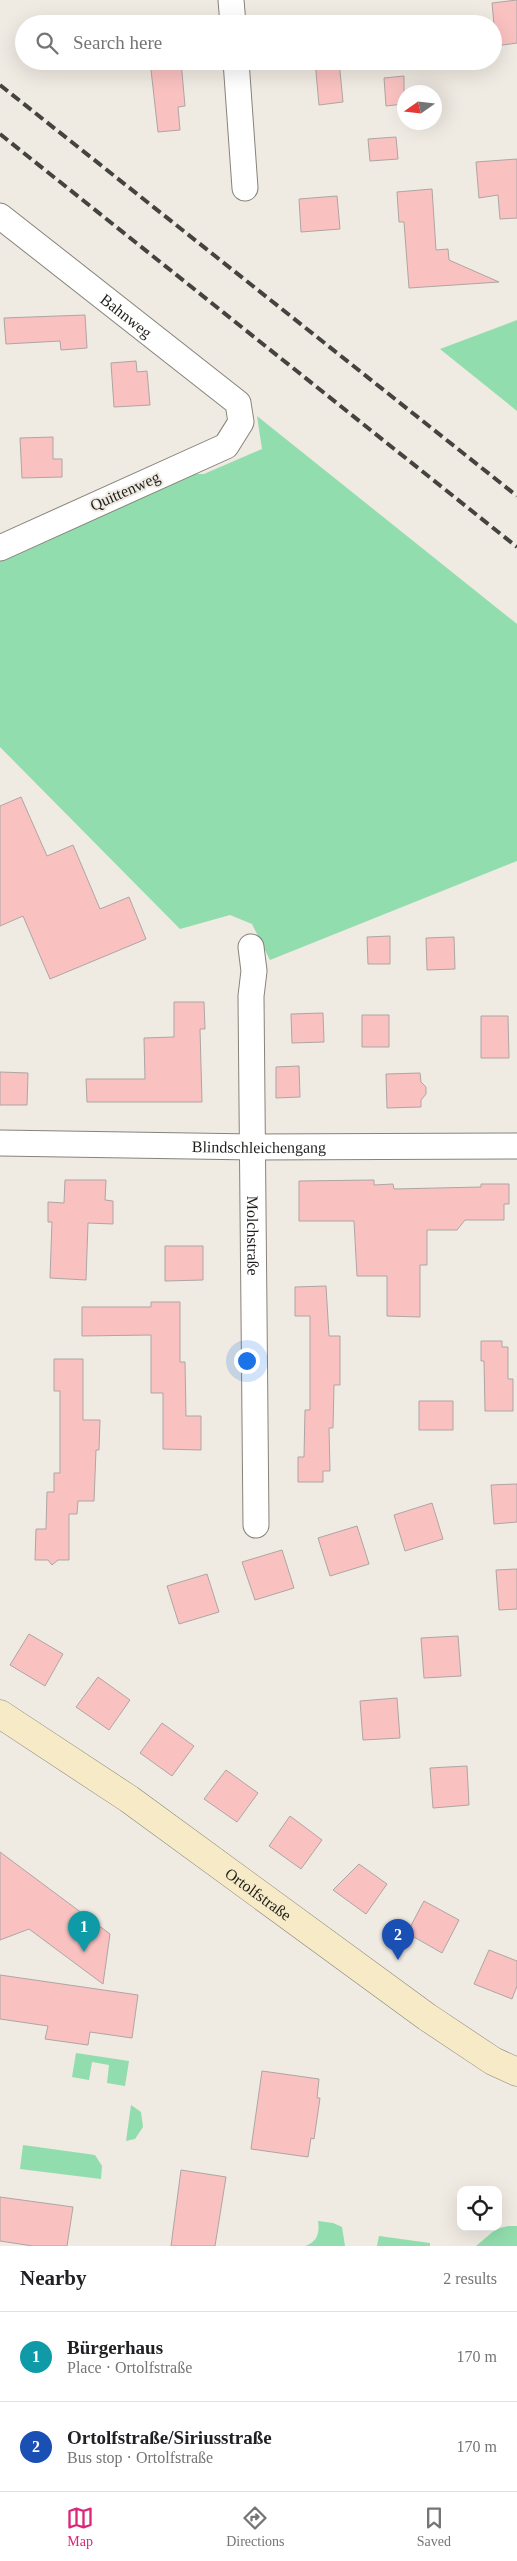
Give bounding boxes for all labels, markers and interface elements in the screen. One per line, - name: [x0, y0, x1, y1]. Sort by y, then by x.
- search box: [15, 15, 502, 70]
- icon: search: [33, 29, 61, 57]
- text: Search here: [73, 32, 162, 53]
- north arrow: [397, 85, 442, 130]
- street label: Bahnweg: [98, 290, 156, 342]
- street label: Quittenweg: [87, 468, 163, 515]
- street label: Blindschleichengang: [192, 1138, 326, 1156]
- street label: Molchstraße: [244, 1196, 262, 1276]
- your location: [234, 1348, 260, 1374]
- street label: Ortolfstraße: [222, 1864, 295, 1923]
- pin: 1: [68, 1911, 100, 1952]
- pin: 2: [382, 1919, 414, 1960]
- map controls: [457, 2186, 502, 2231]
- button: locate: [457, 2186, 502, 2231]
- text: Nearby: [20, 2266, 87, 2290]
- text: 2 results: [443, 2270, 497, 2287]
- text: Bürgerhaus: [67, 2337, 163, 2358]
- text: 1: [32, 2348, 40, 2365]
- text: 170 m: [457, 2348, 497, 2365]
- text: Place · Ortolfstraße: [67, 2359, 192, 2376]
- text: Ortolfstraße/Siriusstraße: [67, 2427, 272, 2448]
- text: 2: [32, 2438, 40, 2455]
- text: 170 m: [457, 2438, 497, 2455]
- text: Bus stop · Ortolfstraße: [67, 2449, 213, 2466]
- tab: Map: [66, 2504, 94, 2550]
- tab: Directions: [226, 2504, 285, 2550]
- tab: Saved: [417, 2504, 451, 2550]

